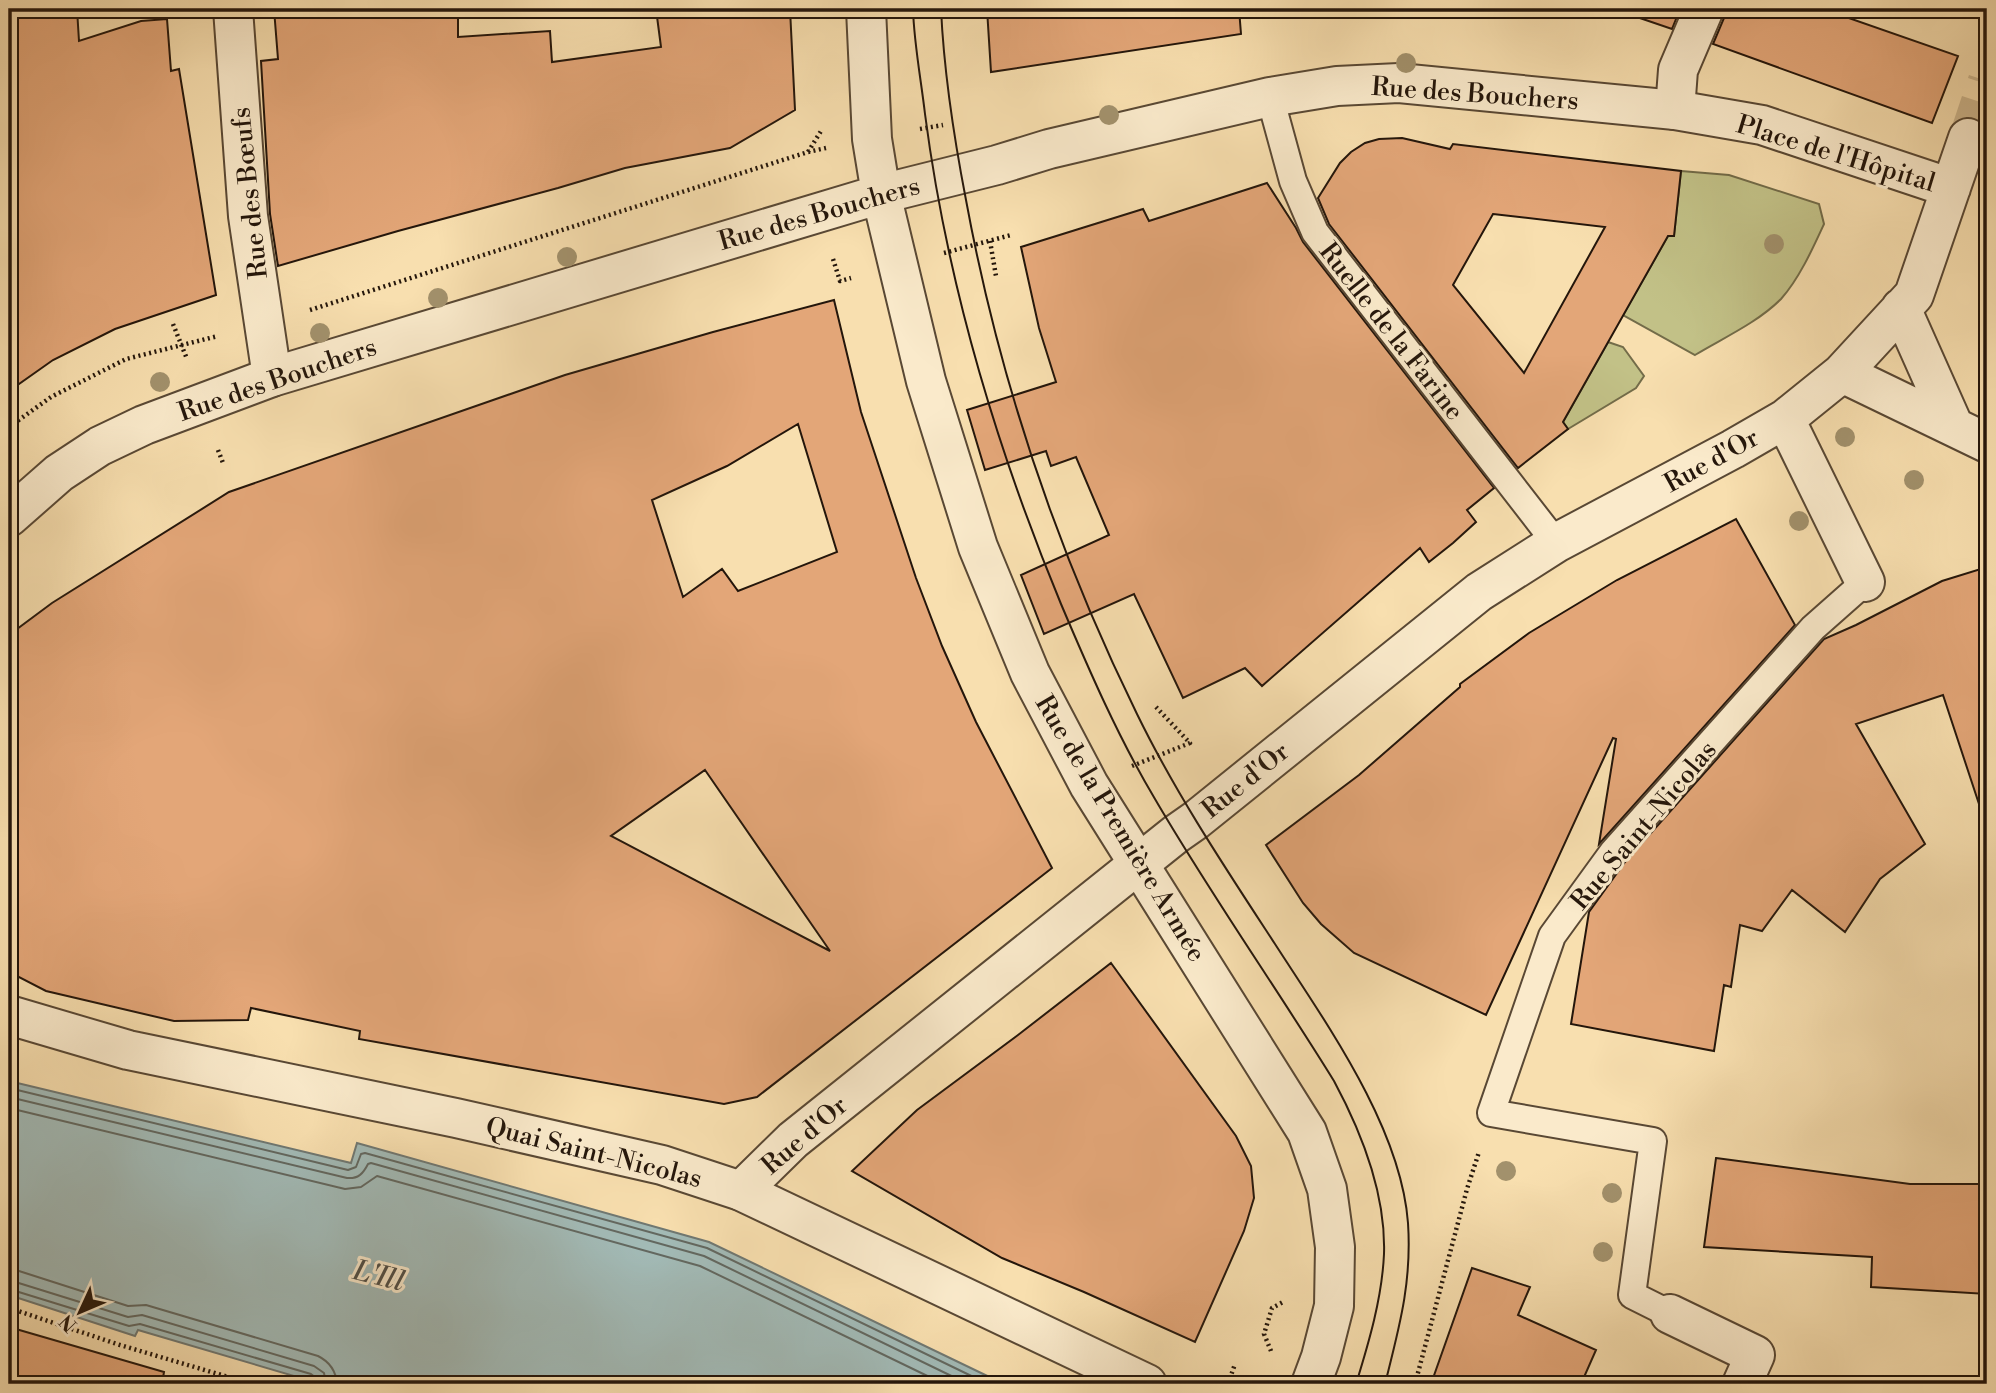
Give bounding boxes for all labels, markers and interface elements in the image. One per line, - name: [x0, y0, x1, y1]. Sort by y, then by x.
- street label: Rue des Bouchers: [1370, 71, 1580, 117]
- street label: Rue des Bœufs: [225, 106, 275, 280]
- street label: Place de l'Hôpital: [1732, 109, 1939, 199]
- street label: Rue des Bouchers: [715, 170, 924, 258]
- street label: Ruelle de la Farine: [1312, 236, 1471, 427]
- street label: Rue des Bouchers: [174, 331, 381, 429]
- street label: Rue d'Or: [1658, 422, 1764, 500]
- street label: Rue de la Première Armée: [1028, 689, 1212, 968]
- street label: Rue Saint-Nicolas: [1564, 735, 1724, 917]
- street label: Rue d'Or: [1195, 736, 1296, 826]
- street label: Rue d'Or: [755, 1090, 854, 1182]
- street label: Quai Saint-Nicolas: [482, 1111, 705, 1195]
- water label: L'Ill: [349, 1253, 408, 1300]
- north arrow: [46, 1278, 116, 1348]
- text: N: [55, 1309, 82, 1337]

